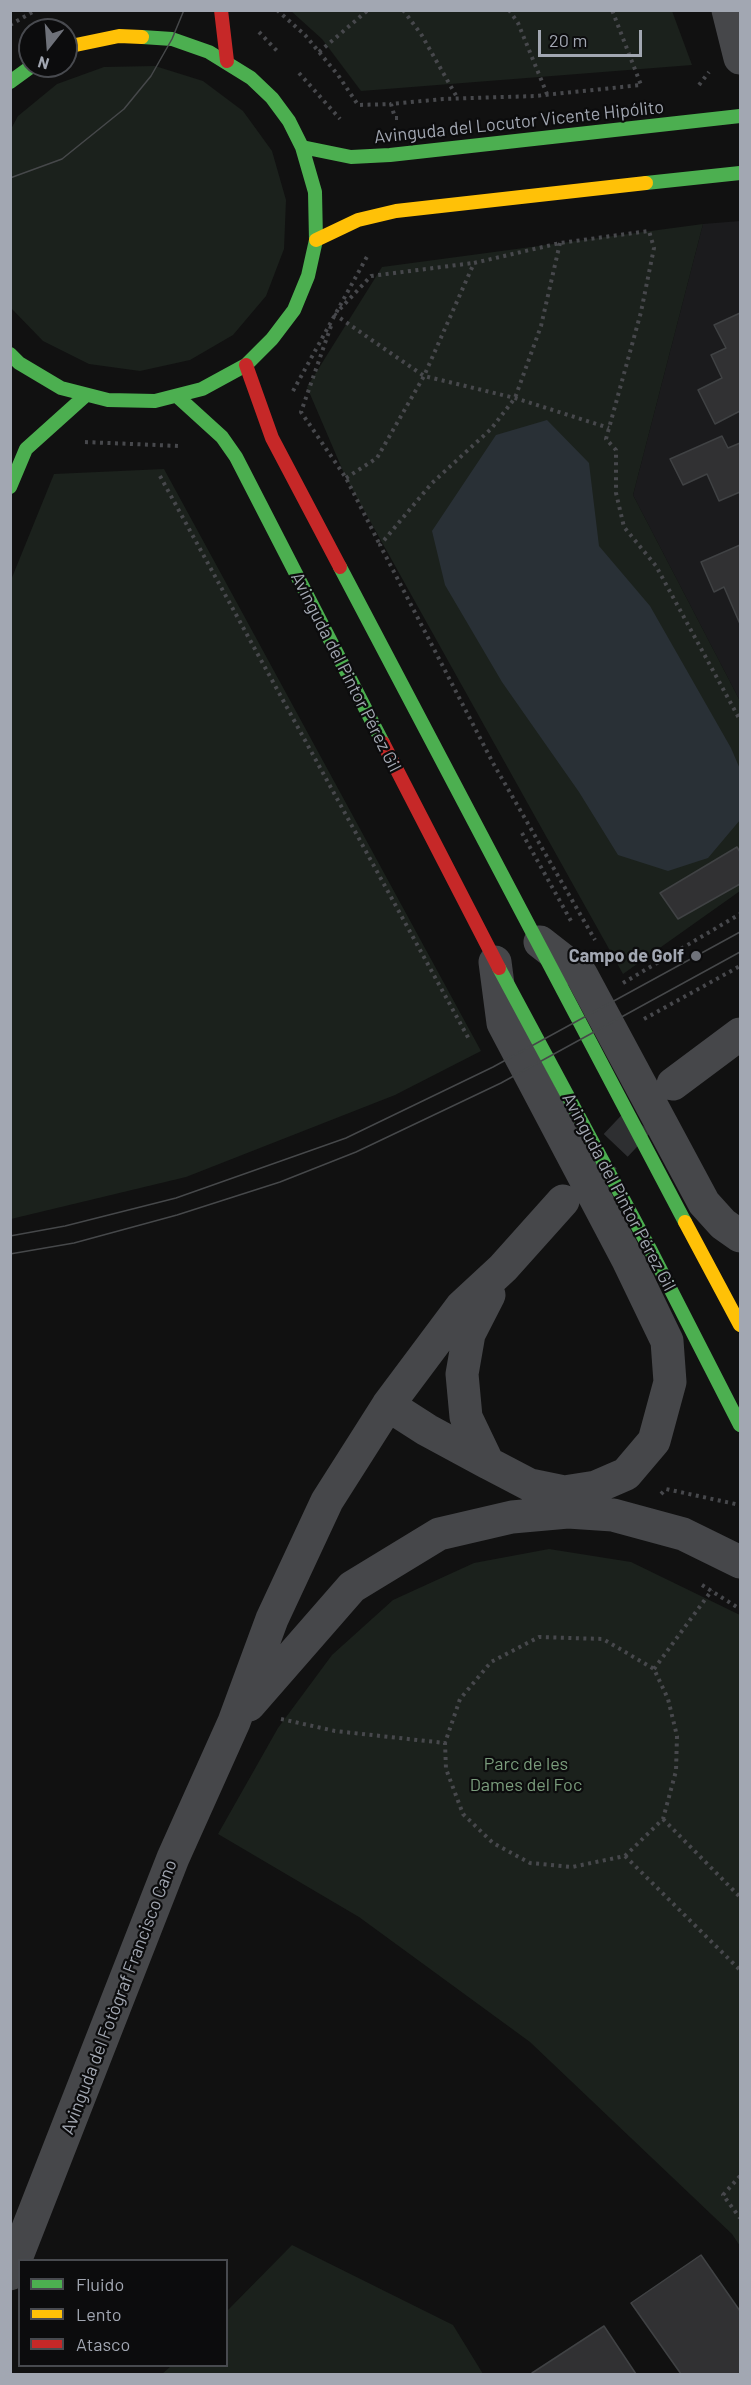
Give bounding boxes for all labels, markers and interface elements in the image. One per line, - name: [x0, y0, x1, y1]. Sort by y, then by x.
- north arrow: [18, 18, 78, 78]
- scale bar: [541, 18, 644, 56]
- text: 20 m: [549, 29, 587, 51]
- text: N: [35, 53, 51, 74]
- street label: Avinguda del Locutor Vicente Hipólito: [373, 96, 665, 148]
- street label: Avinguda del Pintor Pérez Gil: [286, 569, 406, 775]
- place label: Campo de Golf: [569, 945, 684, 967]
- marker: Campo de Golf: [689, 949, 703, 963]
- street label: Avinguda del Pintor Pérez Gil: [558, 1089, 680, 1295]
- park label: Parc de les Dames del Foc: [470, 1753, 582, 1796]
- street label: Avinguda del Fotògraf Francisco Cano: [56, 1856, 182, 2138]
- legend: [18, 2259, 228, 2367]
- text: Fluido: [76, 2273, 124, 2295]
- text: Lento: [76, 2303, 122, 2325]
- text: Atasco: [76, 2333, 130, 2355]

